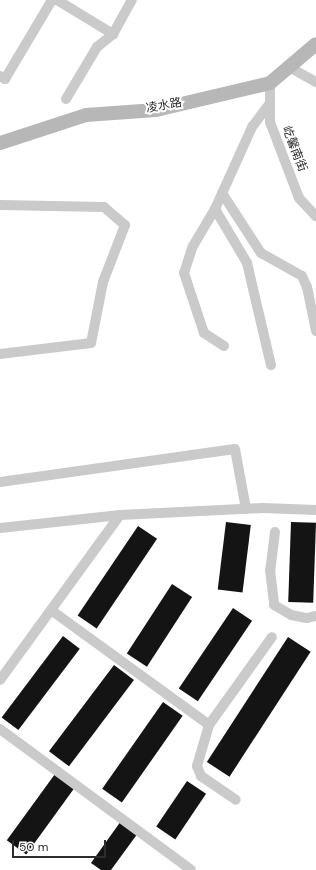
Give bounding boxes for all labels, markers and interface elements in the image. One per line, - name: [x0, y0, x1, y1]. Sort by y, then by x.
- street label: 凌水路: [145, 96, 183, 116]
- street label: 屹馨南街: [279, 124, 309, 174]
- scale bar: [14, 832, 108, 858]
- text: 50 m: [19, 839, 48, 855]

